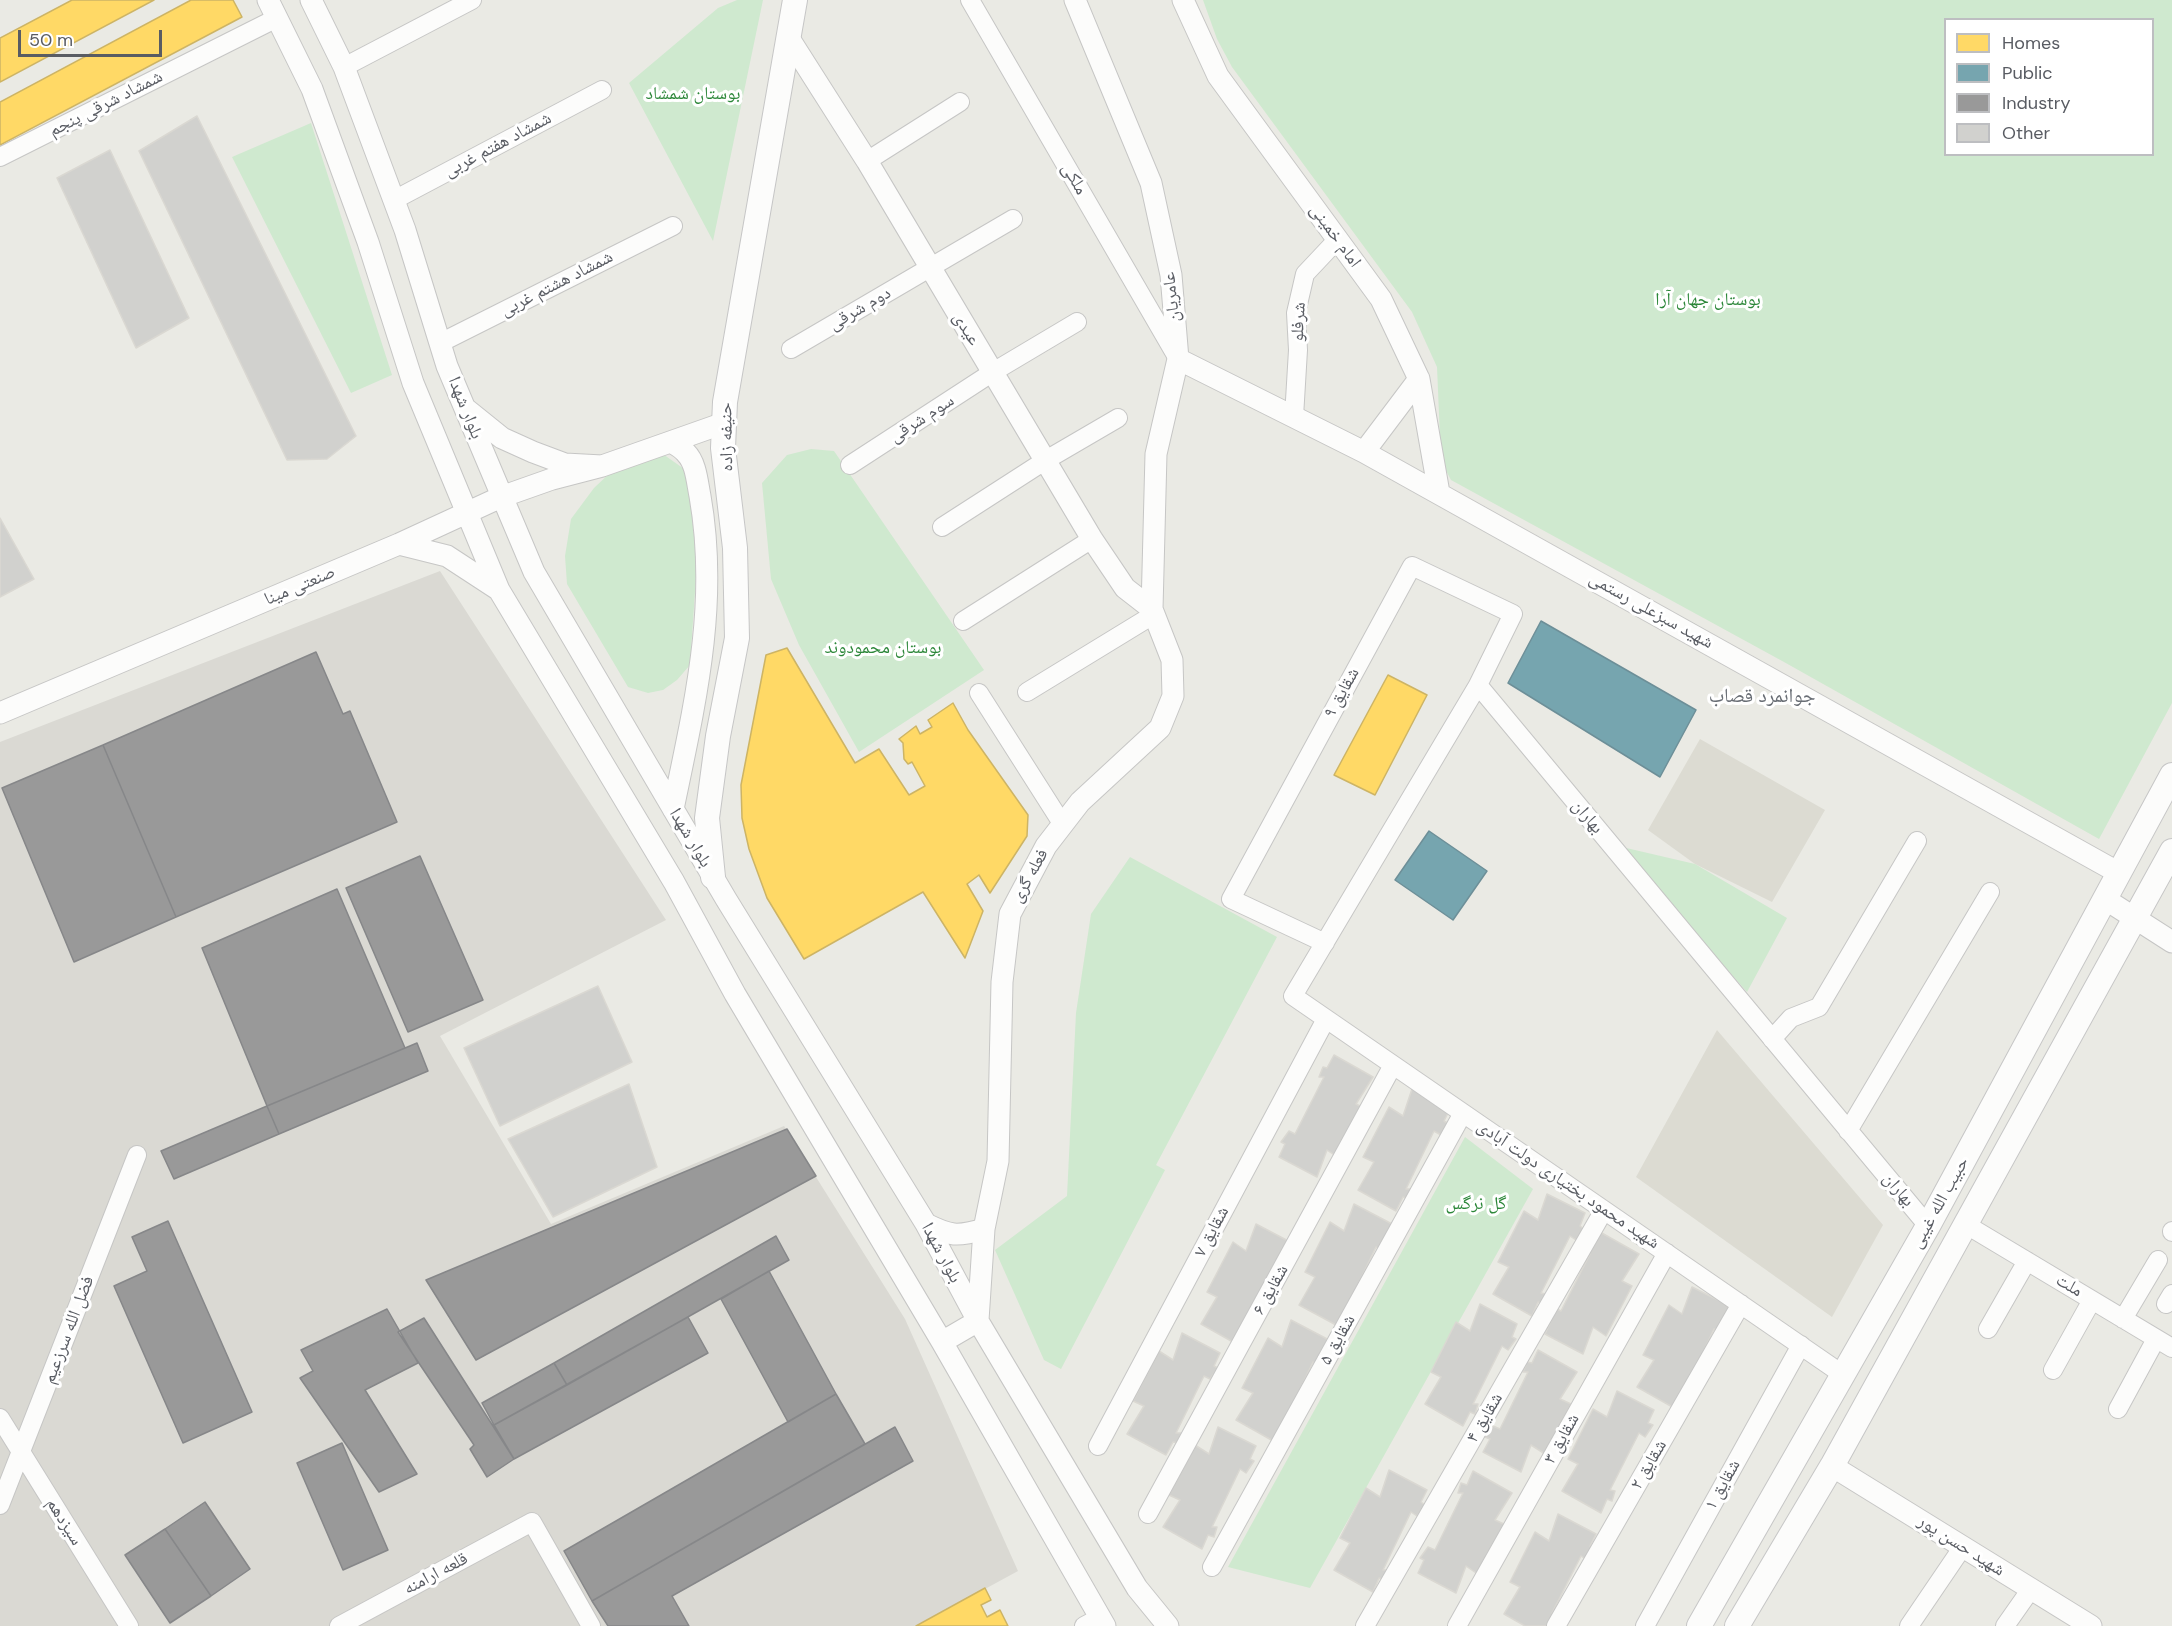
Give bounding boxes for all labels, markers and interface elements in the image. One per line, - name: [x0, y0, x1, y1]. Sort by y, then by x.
- scale bar: [21, 18, 165, 56]
- legend: [1944, 18, 2154, 156]
- text: 50 m: [29, 28, 73, 52]
- text: Homes: [2002, 31, 2060, 55]
- text: Public: [2002, 61, 2053, 85]
- street label: شمشاد شرقی پنجم: [46, 66, 166, 142]
- park label: بوستان شمشاد: [646, 83, 740, 105]
- text: Industry: [2002, 91, 2071, 115]
- street label: شمشاد هفتم غربی: [441, 108, 555, 182]
- text: Other: [2002, 121, 2050, 145]
- street label: ملکی: [1056, 159, 1092, 199]
- street label: امام خمینی: [1305, 200, 1365, 272]
- street label: شمشاد هشتم غربی: [497, 246, 617, 322]
- street label: عامریان: [1159, 271, 1185, 323]
- street label: دوم شرقی: [825, 283, 895, 335]
- park label: بوستان جهان آرا: [1655, 289, 1761, 311]
- street label: شرفلو: [1287, 302, 1311, 342]
- street label: عیدی: [948, 308, 984, 350]
- street label: بلوار شهدا: [443, 374, 487, 442]
- street label: سوم شرقی: [886, 390, 958, 448]
- street label: حنیفه زاده: [716, 402, 738, 472]
- street label: صنعتی مینا: [261, 561, 339, 611]
- street label: شهید سبزعلی رستمی: [1585, 568, 1717, 654]
- park label: بوستان محمودوند: [825, 637, 941, 659]
- street label: شقایق ۹: [1319, 664, 1365, 722]
- district label: جوانمرد قصاب: [1709, 685, 1815, 709]
- street label: بهاران: [1566, 795, 1608, 839]
- street label: بلوار شهدا: [664, 804, 716, 872]
- street label: فعله گری: [1006, 845, 1054, 907]
- street label: شهید محمود بختیاری دولت آبادی: [1473, 1116, 1663, 1254]
- street label: حبیب الله غیبی: [1906, 1153, 1974, 1253]
- street label: بهاران: [1877, 1168, 1919, 1212]
- park label: گل نرگس: [1446, 1193, 1506, 1215]
- street label: شقایق ۷: [1190, 1203, 1234, 1261]
- street label: بلوار شهدا: [916, 1219, 966, 1287]
- street label: شقایق ۶: [1248, 1261, 1294, 1319]
- street label: ملت: [2052, 1270, 2086, 1302]
- street label: فضل الله سرزعیم: [39, 1273, 99, 1387]
- street label: شقایق ۵: [1315, 1311, 1361, 1369]
- street label: شقایق ۴: [1462, 1389, 1508, 1447]
- street label: شقایق ۳: [1539, 1410, 1585, 1468]
- street label: شقایق ۲: [1626, 1436, 1672, 1494]
- street label: شقایق ۱: [1700, 1456, 1746, 1514]
- street label: سیزدهم: [41, 1494, 87, 1550]
- street label: شهید حسن پور: [1913, 1511, 2009, 1581]
- street label: قلعه ارامنه: [400, 1548, 472, 1600]

